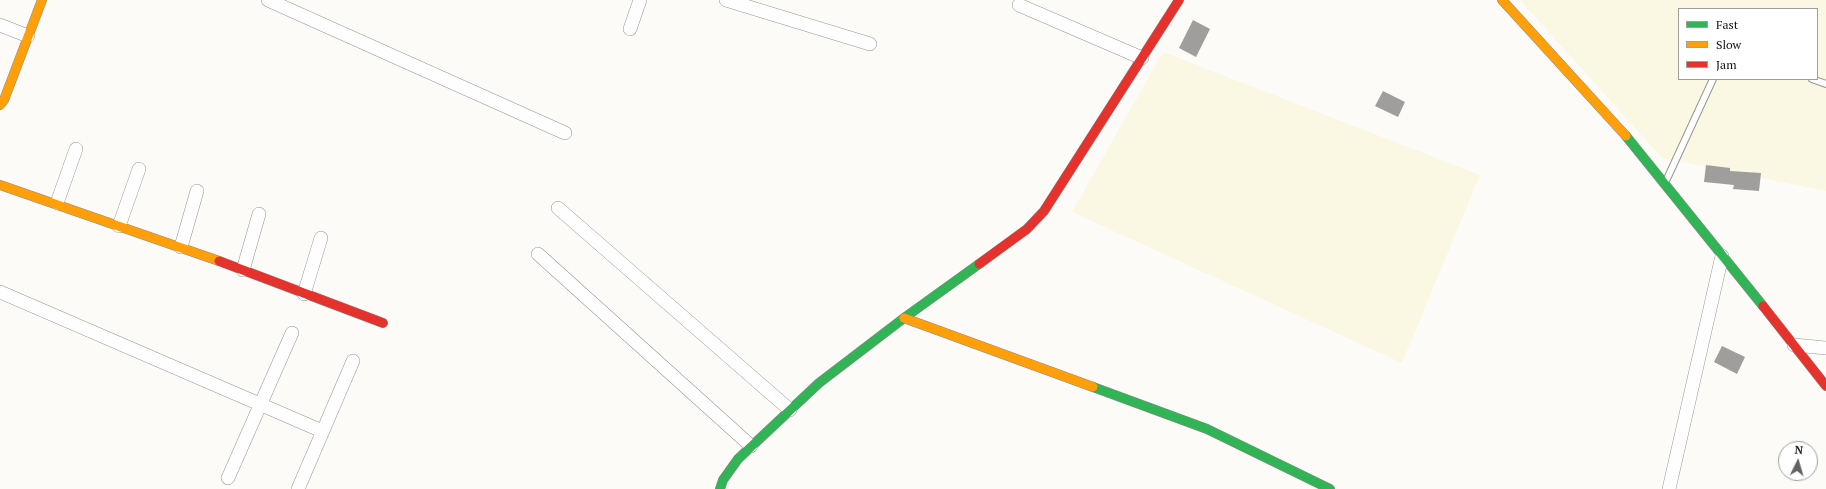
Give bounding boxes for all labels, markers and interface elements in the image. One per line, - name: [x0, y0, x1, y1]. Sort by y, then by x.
- legend: [1678, 8, 1818, 80]
- text: Fast: [1716, 17, 1738, 32]
- text: Slow: [1716, 37, 1741, 52]
- text: Jam: [1716, 57, 1737, 72]
- north arrow: [1778, 441, 1818, 481]
- text: N: [1794, 443, 1804, 457]

